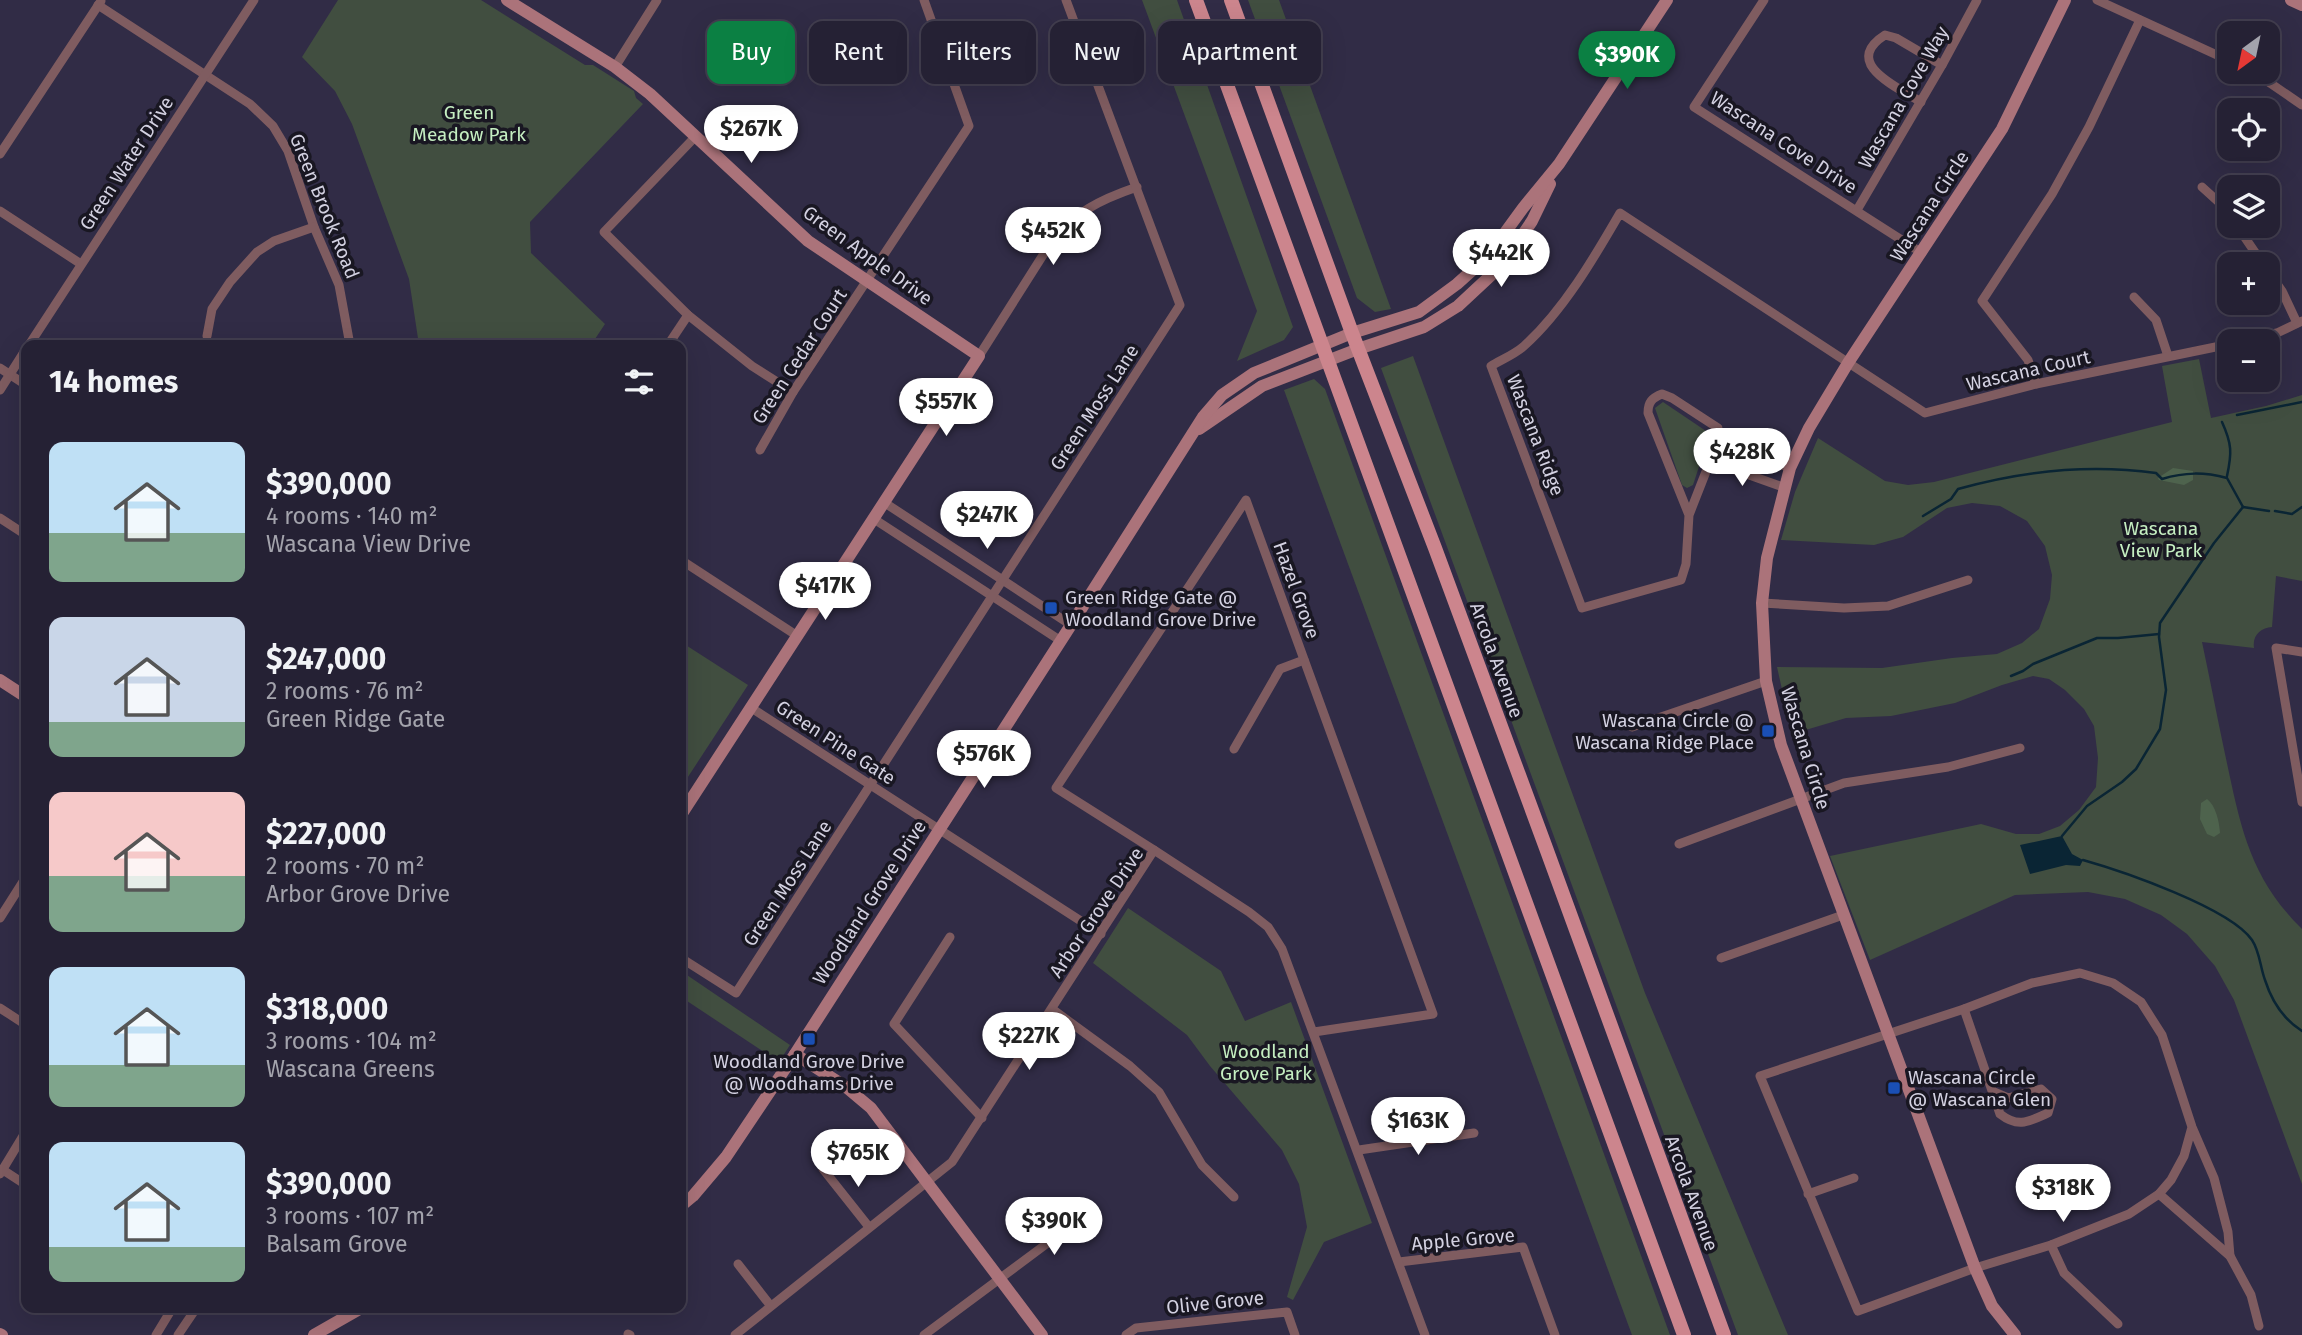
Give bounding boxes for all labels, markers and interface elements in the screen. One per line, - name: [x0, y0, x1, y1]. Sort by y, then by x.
- chip: Buy: [707, 21, 795, 84]
- chip: Rent: [809, 21, 907, 84]
- chip: Filters: [921, 21, 1036, 84]
- chip: New: [1050, 21, 1144, 84]
- chip: Apartment: [1158, 21, 1321, 84]
- north arrow: [2217, 21, 2280, 84]
- map controls: [2217, 21, 2280, 392]
- street label: Wascana Cove Way: [1853, 22, 1954, 172]
- pin: $390K: [1578, 32, 1676, 91]
- text: $390K: [1594, 40, 1660, 68]
- street label: Wascana Cove Drive: [1706, 86, 1861, 198]
- street label: Green Water Drive: [75, 92, 178, 235]
- button: locate: [2217, 98, 2280, 161]
- park label: Green Meadow Park: [412, 101, 526, 146]
- pin: $267K: [702, 106, 800, 165]
- text: $267K: [720, 114, 782, 142]
- street label: Green Brook Road: [285, 130, 364, 282]
- street label: Wascana Circle: [1885, 147, 1974, 266]
- button: layers: [2217, 175, 2280, 238]
- street label: Green Apple Drive: [798, 201, 937, 310]
- pin: $452K: [1004, 208, 1102, 267]
- text: $452K: [1021, 216, 1085, 244]
- pin: $442K: [1452, 230, 1550, 289]
- text: $442K: [1469, 238, 1533, 266]
- button: +: [2217, 252, 2280, 315]
- street label: Green Cedar Court: [747, 284, 852, 428]
- button: −: [2217, 329, 2280, 392]
- street label: Green Moss Lane: [1045, 340, 1144, 474]
- street label: Wascana Court: [1964, 345, 2092, 396]
- icon: filters: [620, 363, 658, 401]
- text: 14 homes: [49, 364, 178, 400]
- street label: Wascana Ridge: [1502, 371, 1569, 499]
- pin: $557K: [897, 378, 995, 438]
- text: $557K: [915, 387, 977, 415]
- pin: $428K: [1693, 428, 1791, 488]
- text: $428K: [1710, 437, 1774, 465]
- text: $390,000: [266, 466, 392, 502]
- icon: home: [105, 470, 189, 554]
- pin: $247K: [938, 491, 1036, 551]
- text: $247K: [956, 500, 1018, 528]
- text: 4 rooms · 140 m²: [266, 502, 437, 530]
- park label: Wascana View Park: [2120, 517, 2202, 562]
- text: Wascana View Drive: [266, 530, 471, 558]
- street label: Hazel Grove: [1268, 538, 1325, 642]
- pin: $417K: [776, 562, 874, 622]
- text: $417K: [795, 571, 855, 599]
- place label: Green Ridge Gate @ Woodland Grove Drive: [1065, 586, 1256, 631]
- street label: Arcola Avenue: [1465, 599, 1528, 721]
- marker: Green Ridge Gate @ Woodland Grove Drive: [1043, 600, 1059, 616]
- text: $247,000: [266, 641, 386, 677]
- icon: home: [105, 645, 189, 729]
- text: 2 rooms · 76 m²: [266, 677, 424, 705]
- street label: Wascana Circle: [1776, 684, 1835, 813]
- street label: Green Pine Gate: [772, 695, 900, 790]
- text: Green Ridge Gate: [266, 705, 445, 733]
- place label: Wascana Circle @ Wascana Ridge Place: [1575, 709, 1754, 754]
- marker: Wascana Circle @ Wascana Ridge Place: [1760, 723, 1776, 739]
- pin: $576K: [935, 730, 1033, 790]
- text: $576K: [953, 739, 1015, 767]
- text: $227,000: [266, 816, 386, 852]
- street label: Green Moss Lane: [738, 816, 837, 950]
- street label: Woodland Grove Drive: [808, 816, 931, 989]
- icon: home: [105, 820, 189, 904]
- street label: Arbor Grove Drive: [1044, 843, 1148, 982]
- text: 2 rooms · 70 m²: [266, 852, 424, 880]
- text: Arbor Grove Drive: [266, 880, 450, 908]
- text: $318,000: [266, 991, 388, 1027]
- icon: home: [105, 995, 189, 1079]
- pin: $227K: [980, 1012, 1078, 1072]
- text: $227K: [998, 1021, 1060, 1049]
- text: 3 rooms · 104 m²: [266, 1027, 437, 1055]
- marker: Woodland Grove Drive @ Woodhams Drive: [801, 1031, 817, 1047]
- park label: Woodland Grove Park: [1220, 1040, 1312, 1085]
- place label: Woodland Grove Drive @ Woodhams Drive: [713, 1050, 905, 1095]
- text: Wascana Greens: [266, 1055, 435, 1083]
- place label: Wascana Circle @ Wascana Glen: [1908, 1066, 2051, 1111]
- marker: Wascana Circle @ Wascana Glen: [1886, 1080, 1902, 1096]
- pin: $163K: [1369, 1098, 1467, 1157]
- text: $163K: [1387, 1106, 1449, 1134]
- pin: $765K: [809, 1130, 907, 1189]
- street label: Arcola Avenue: [1660, 1132, 1723, 1254]
- text: $765K: [827, 1138, 889, 1166]
- pin: $318K: [2014, 1164, 2112, 1224]
- text: $390,000: [266, 1166, 392, 1202]
- icon: home: [105, 1170, 189, 1254]
- text: $318K: [2032, 1173, 2094, 1201]
- pin: $390K: [1005, 1198, 1103, 1257]
- text: 3 rooms · 107 m²: [266, 1202, 434, 1230]
- text: $390K: [1021, 1206, 1087, 1234]
- street label: Apple Grove: [1410, 1224, 1516, 1255]
- text: Balsam Grove: [266, 1230, 408, 1258]
- street label: Olive Grove: [1165, 1286, 1265, 1319]

